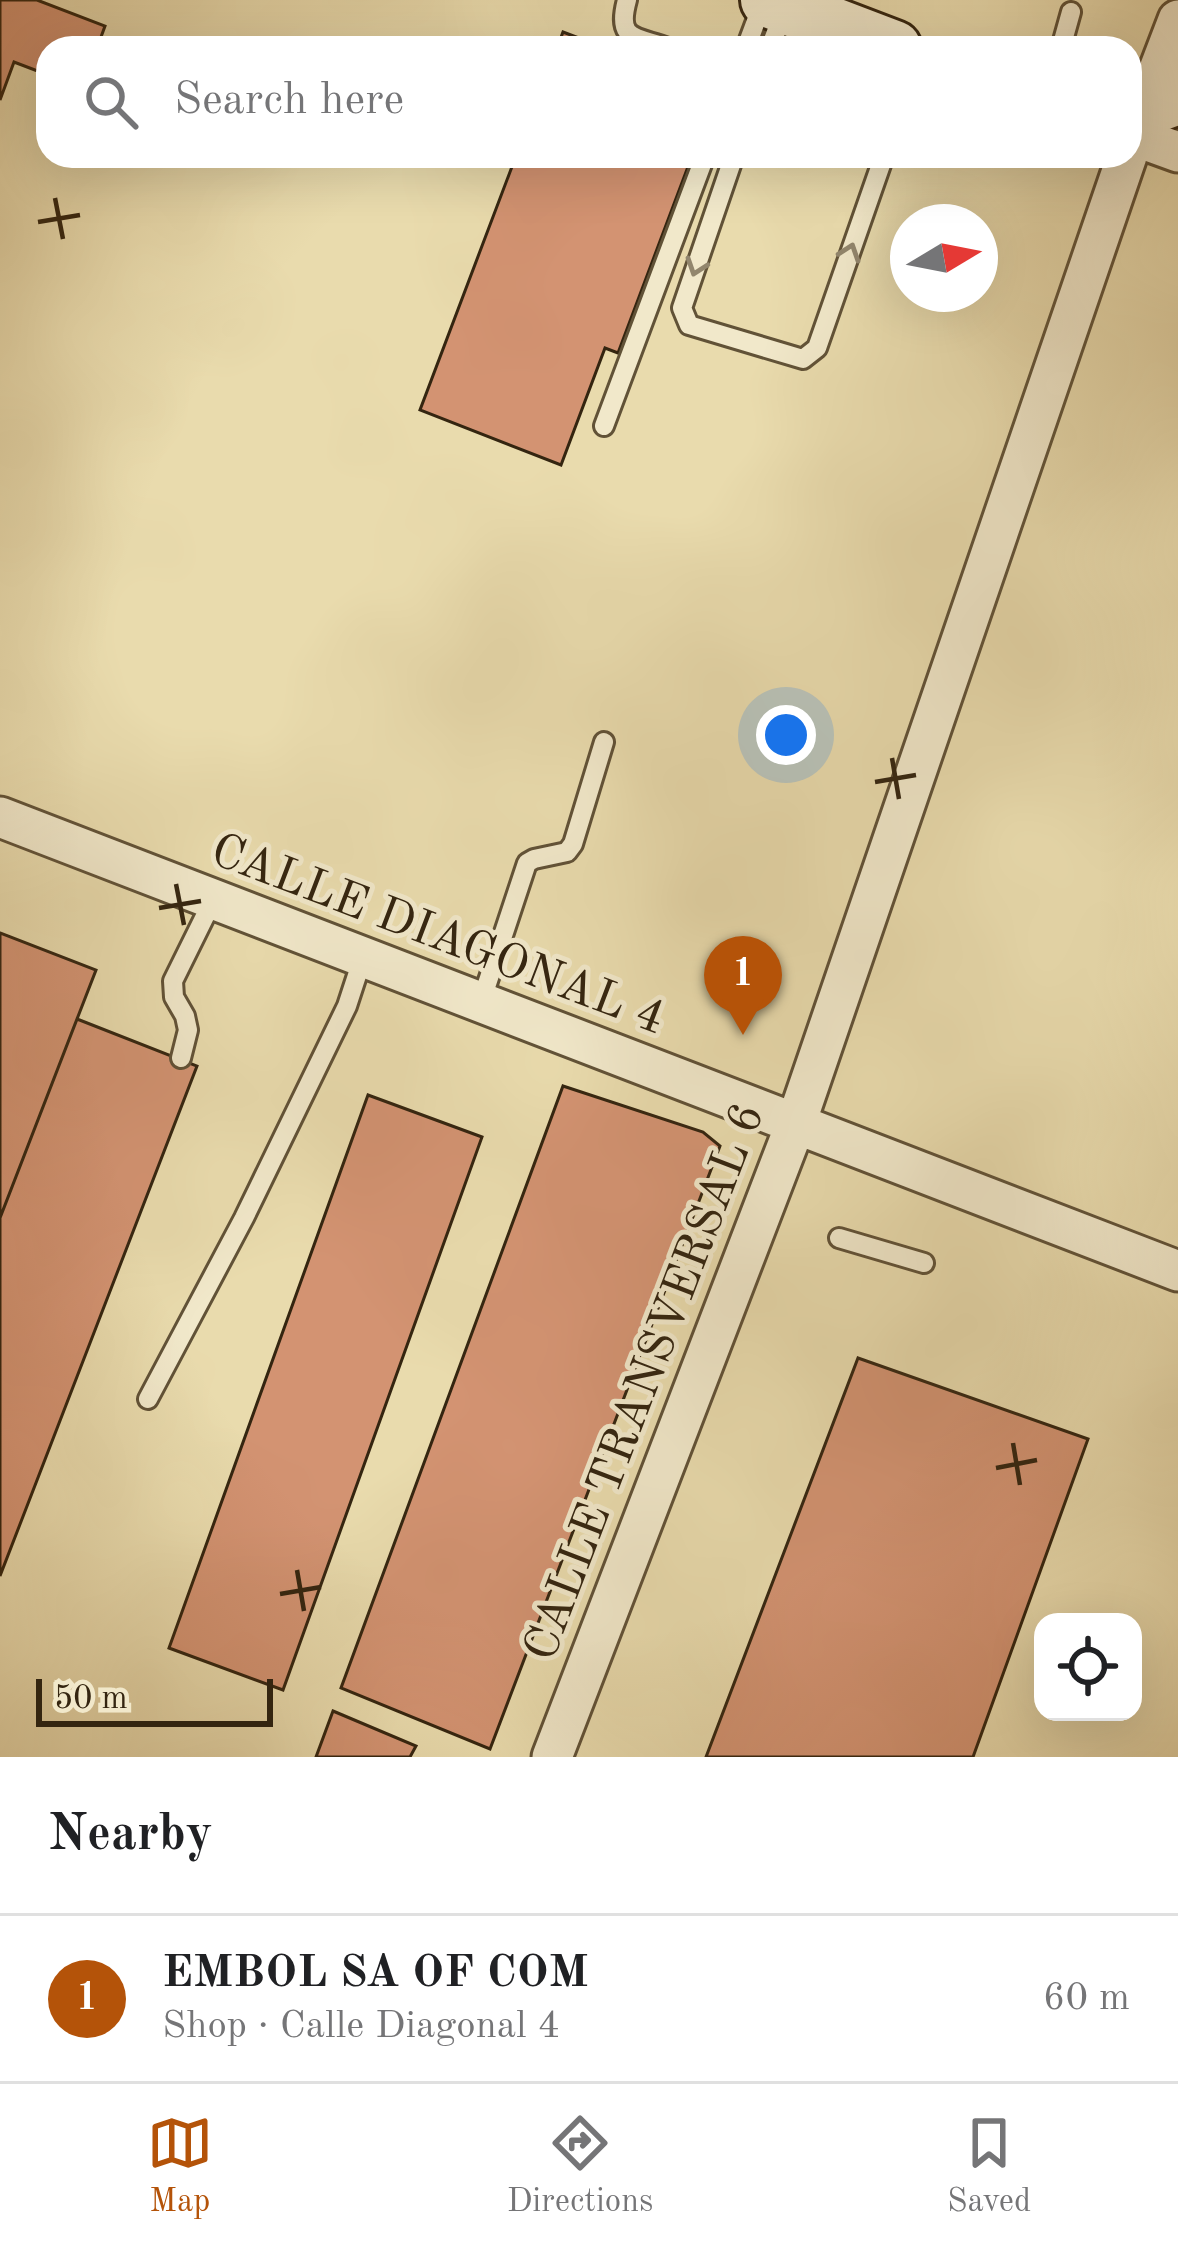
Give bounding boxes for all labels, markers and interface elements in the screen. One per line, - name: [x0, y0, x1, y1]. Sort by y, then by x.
- search box: [36, 36, 1142, 168]
- icon: search: [78, 69, 144, 135]
- text: Search here: [174, 79, 404, 124]
- north arrow: [890, 204, 998, 312]
- one-way arrow: [836, 243, 860, 264]
- one-way arrow: [686, 255, 710, 276]
- your location: [756, 705, 816, 765]
- street label: CALLE DIAGONAL 4: [204, 827, 671, 1044]
- pin: 1: [704, 936, 782, 1035]
- street label: CALLE TRANSVERSAL 6: [517, 1097, 774, 1668]
- map controls: [1034, 1613, 1142, 1721]
- button: locate: [1034, 1613, 1142, 1721]
- scale bar: [36, 1673, 273, 1726]
- text: 50 m: [54, 1683, 128, 1716]
- text: Nearby: [48, 1810, 213, 1861]
- text: EMBOL SA OF COM: [162, 1952, 589, 1997]
- text: 1: [76, 1979, 98, 2018]
- text: 60 m: [1043, 1979, 1130, 2018]
- text: Shop · Calle Diagonal 4: [162, 2007, 560, 2046]
- tab: Map: [147, 2110, 213, 2223]
- tab: Directions: [507, 2110, 653, 2223]
- tab: Saved: [947, 2110, 1031, 2223]

